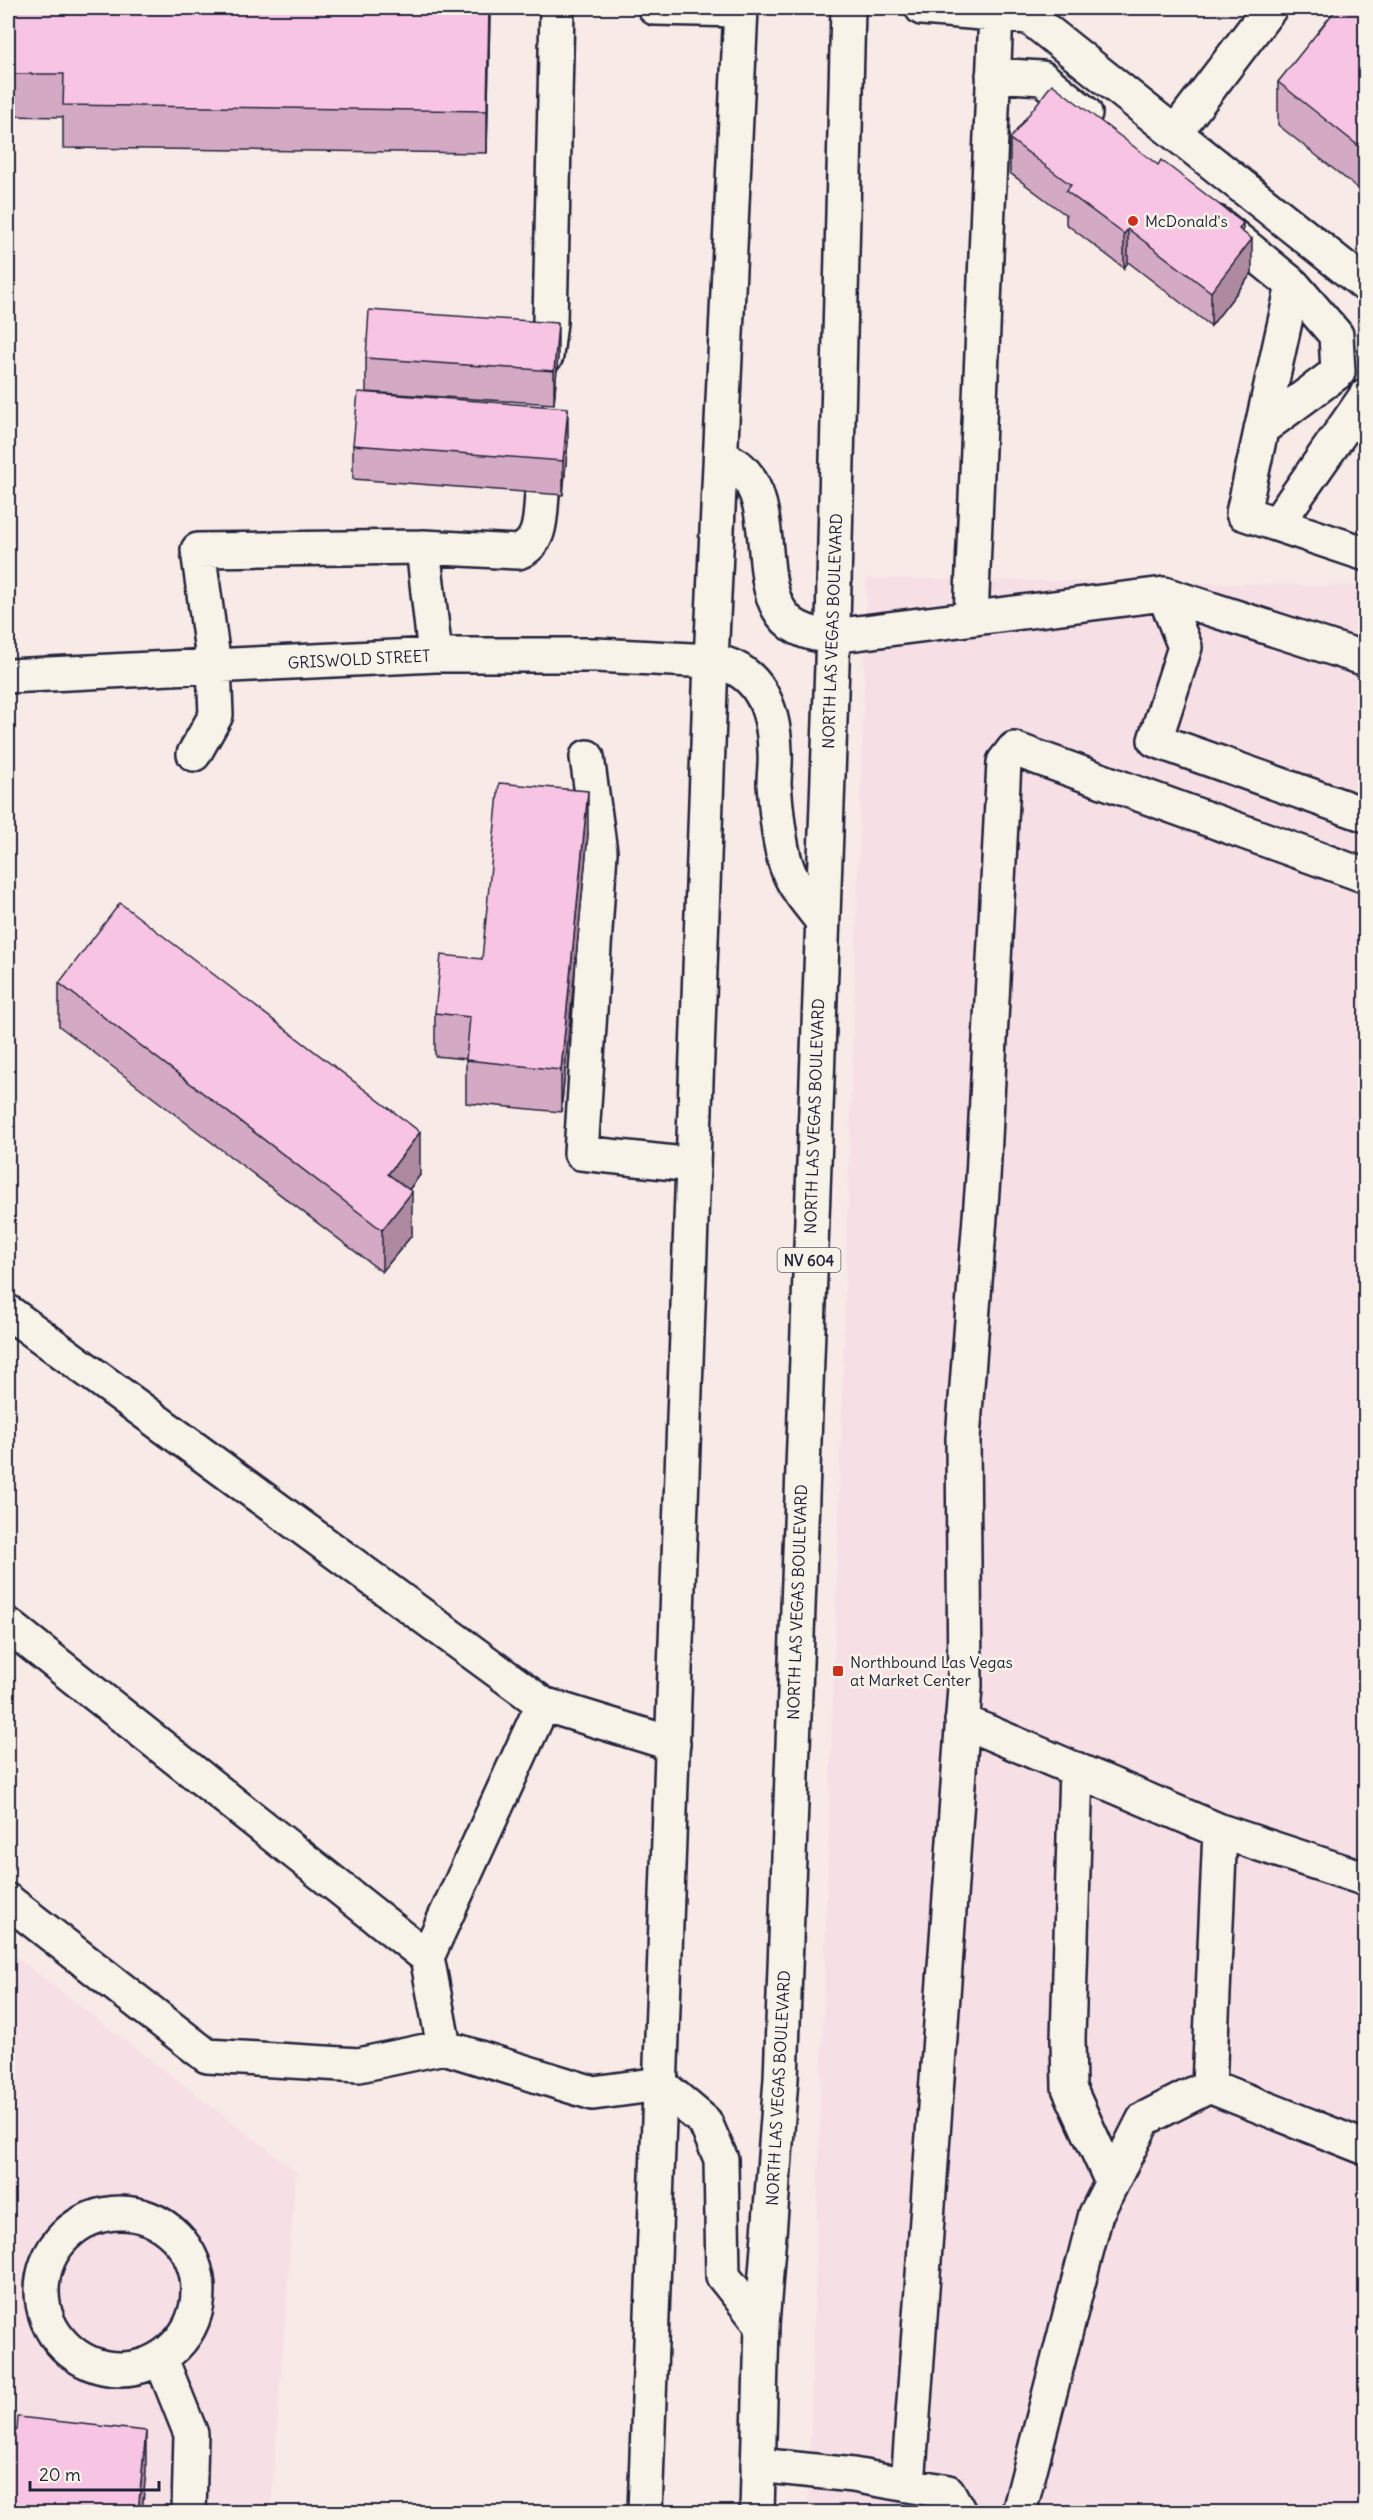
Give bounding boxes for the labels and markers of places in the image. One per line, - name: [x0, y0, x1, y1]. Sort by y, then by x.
- place label: McDonald's: [1145, 211, 1228, 231]
- marker: McDonald's: [1126, 214, 1140, 228]
- place label: Northbound Las Vegas at Market Center: [850, 1652, 1013, 1690]
- marker: Northbound Las Vegas at Market Center: [831, 1664, 845, 1678]

